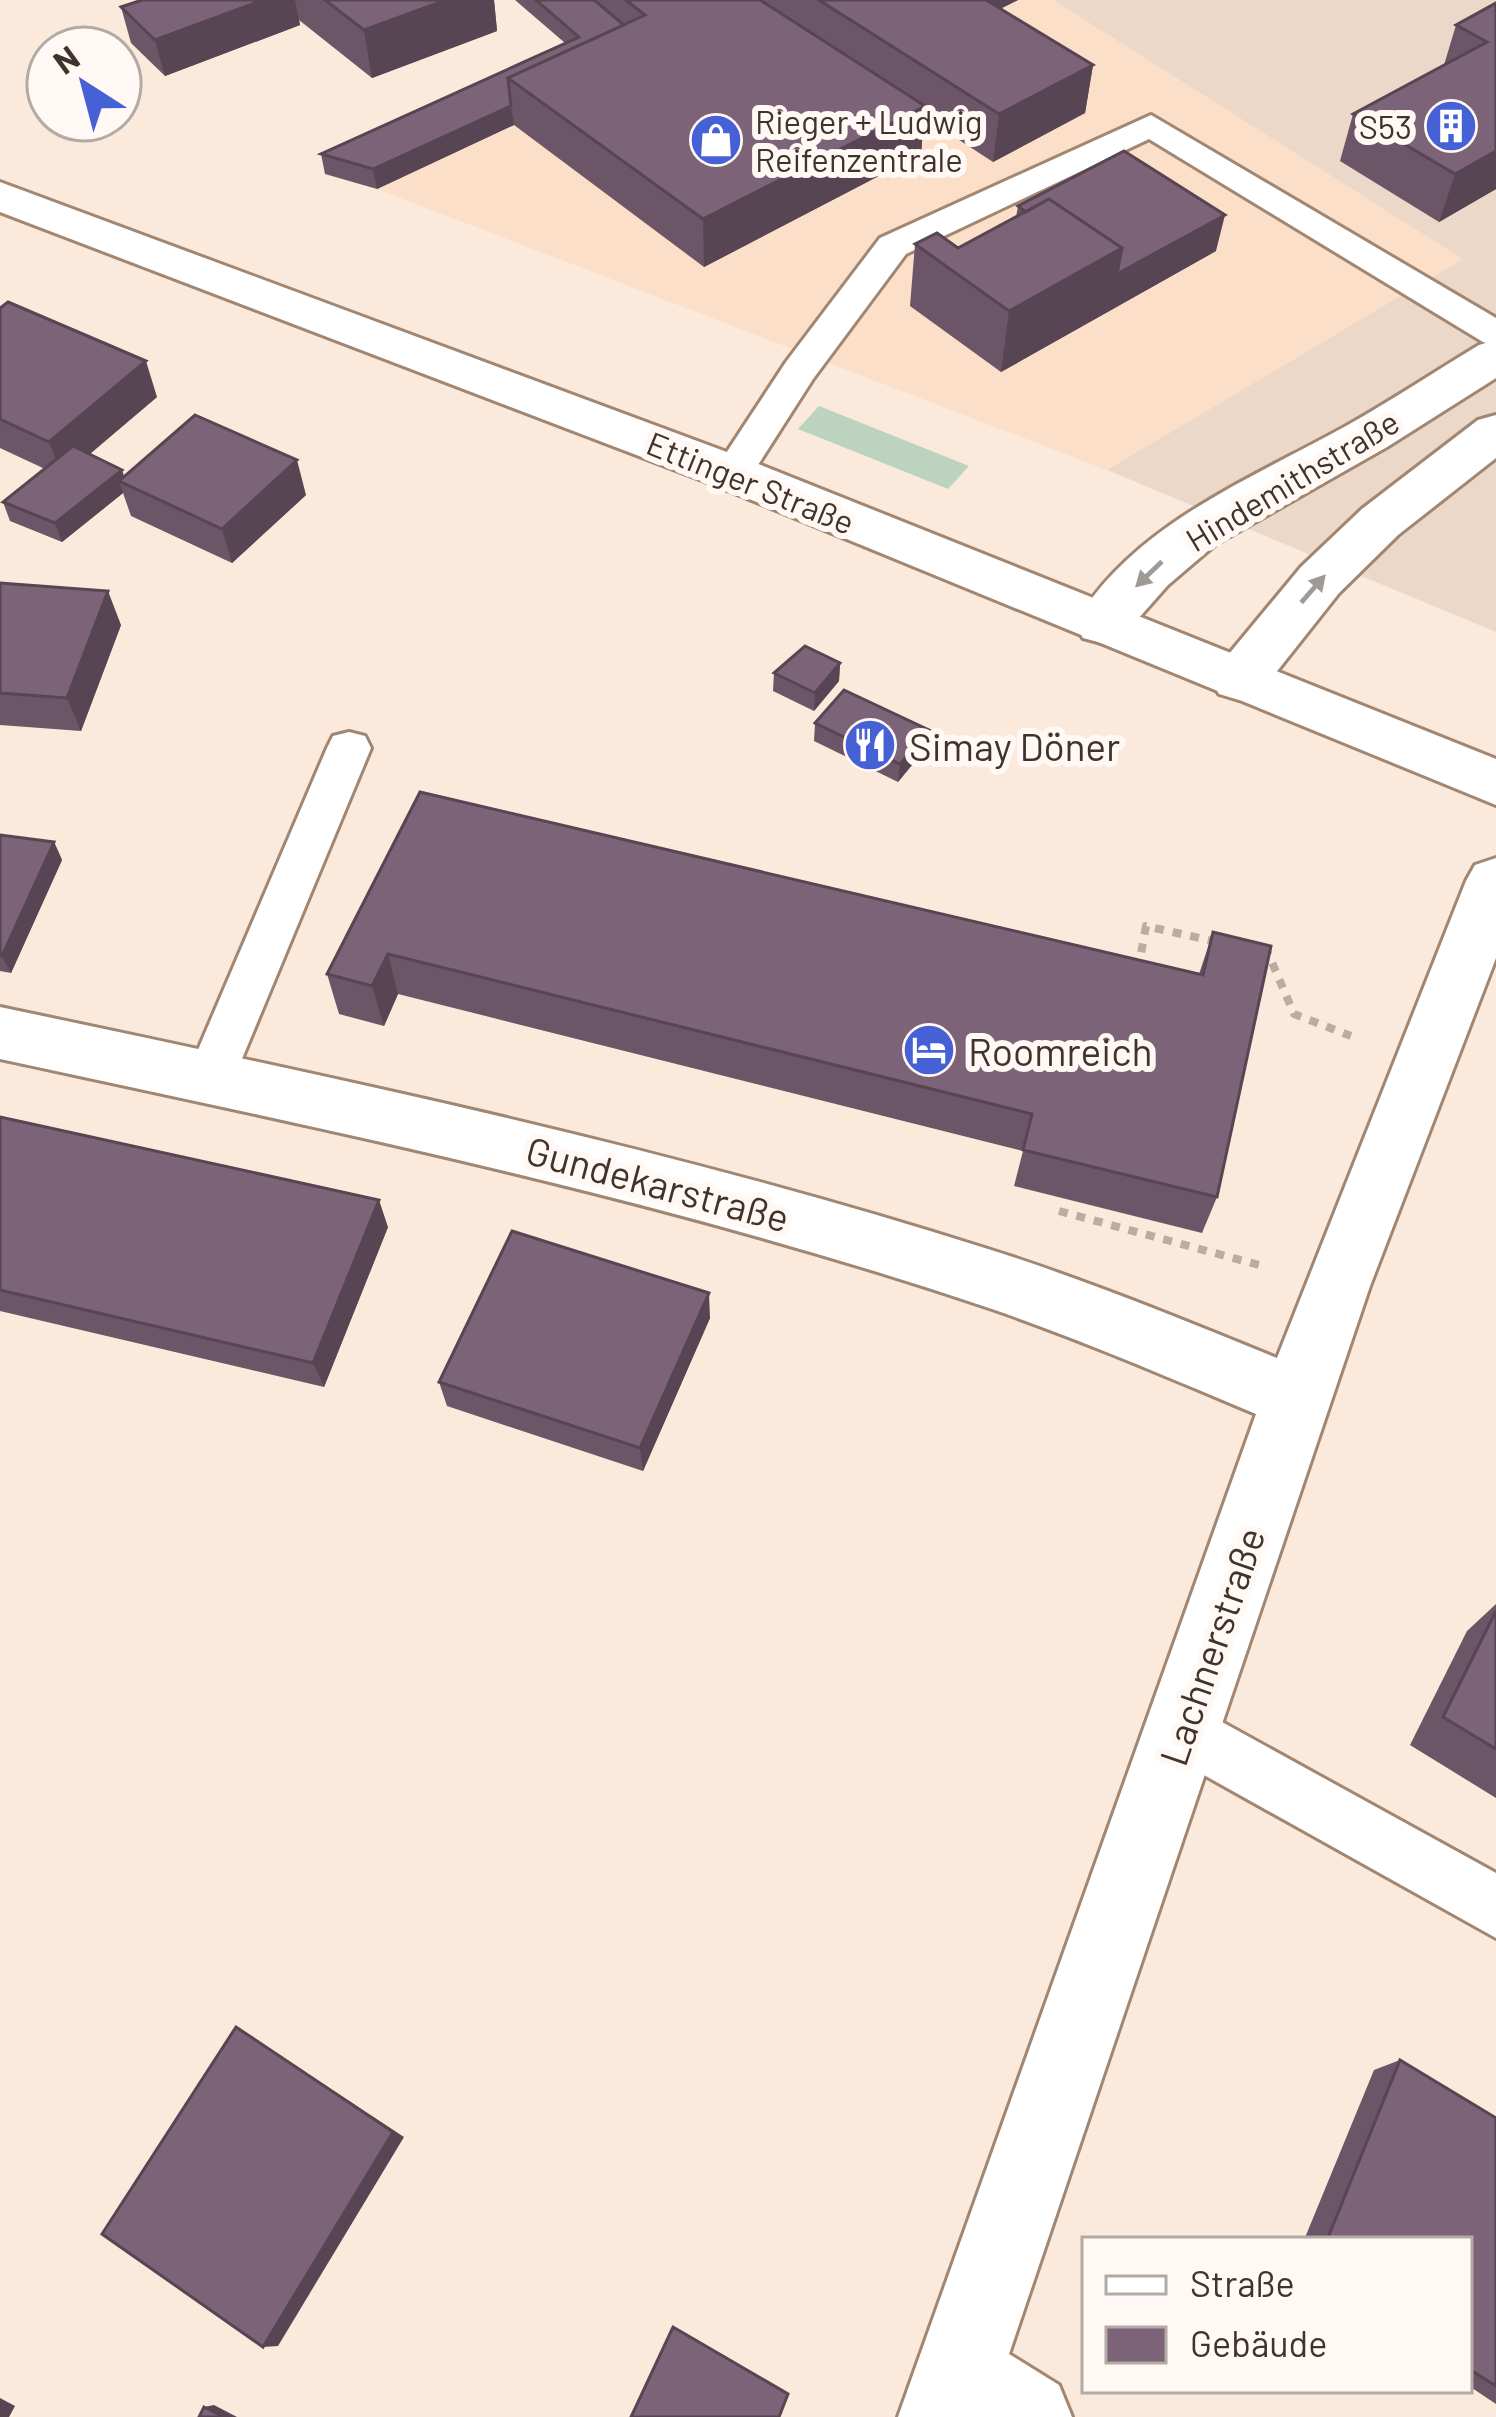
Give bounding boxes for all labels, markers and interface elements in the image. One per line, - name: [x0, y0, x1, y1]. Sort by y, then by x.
- north arrow: [24, 24, 144, 144]
- text: N: [45, 36, 86, 82]
- building icon: S53: [1423, 98, 1479, 154]
- place label: Rieger + Ludwig Reifenzentrale: [755, 101, 982, 179]
- place label: S53: [1359, 106, 1412, 146]
- shop icon: Rieger + Ludwig Reifenzentrale: [688, 112, 744, 168]
- street label: Hindemithstraße: [1178, 401, 1406, 559]
- street label: Ettinger Straße: [641, 422, 861, 542]
- one-way arrow: [1135, 559, 1164, 587]
- one-way arrow: [1299, 574, 1326, 604]
- restaurant icon: Simay Döner: [842, 717, 898, 773]
- place label: Simay Döner: [909, 722, 1120, 769]
- hotel icon: Roomreich: [901, 1022, 957, 1078]
- place label: Roomreich: [968, 1027, 1153, 1074]
- street label: Gundekarstraße: [521, 1125, 795, 1241]
- street label: Lachnerstraße: [1148, 1521, 1274, 1771]
- legend: [1082, 2237, 1472, 2393]
- text: Straße: [1190, 2261, 1295, 2304]
- text: Gebäude: [1190, 2321, 1327, 2364]

